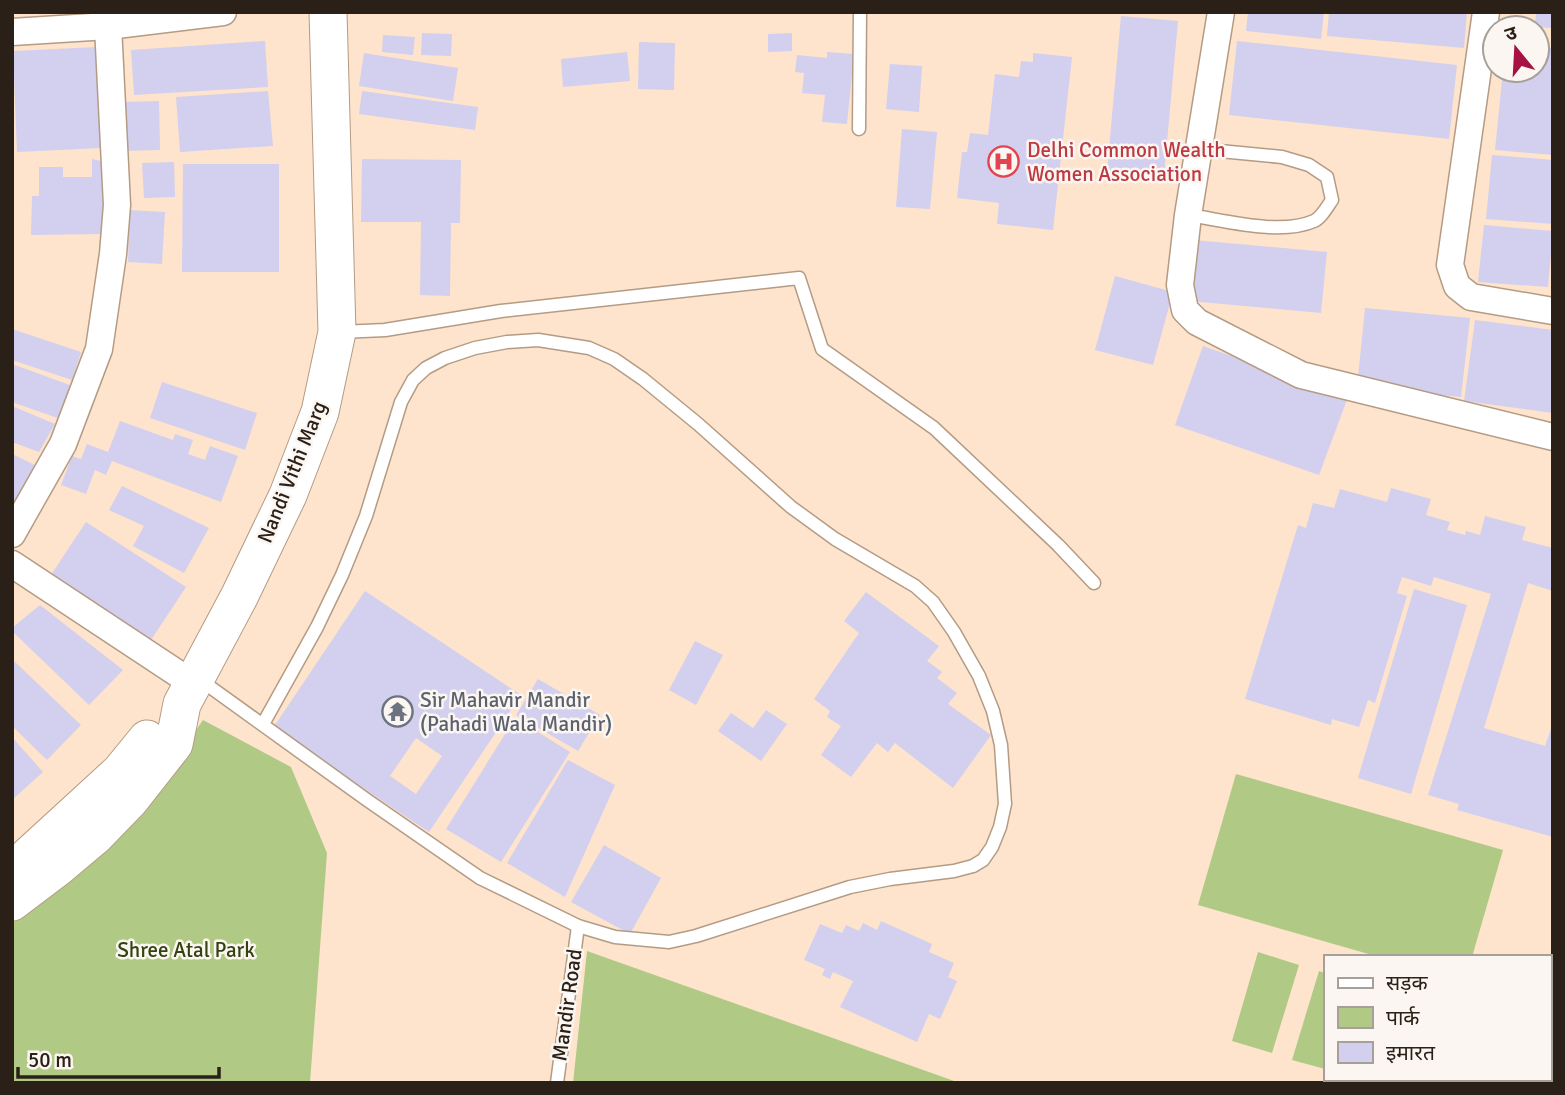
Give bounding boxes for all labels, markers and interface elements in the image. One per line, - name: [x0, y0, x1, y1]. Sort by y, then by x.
- north arrow: [1481, 14, 1551, 84]
- text: उ: [1502, 20, 1521, 47]
- place label: Delhi Common Wealth Women Association: [1027, 137, 1226, 187]
- hospital icon: Delhi Common Wealth Women Association: [987, 145, 1021, 179]
- street label: Nandi Vithi Marg: [252, 397, 332, 547]
- place label: Sir Mahavir Mandir (Pahadi Wala Mandir): [420, 687, 612, 737]
- temple icon: Sir Mahavir Mandir (Pahadi Wala Mandir): [380, 695, 414, 729]
- park label: Shree Atal Park: [117, 937, 255, 963]
- street label: Mandir Road: [546, 947, 588, 1063]
- legend: [1324, 955, 1551, 1081]
- text: सड़क: [1386, 970, 1428, 996]
- text: पार्क: [1386, 1005, 1420, 1031]
- scale bar: [18, 1036, 219, 1080]
- text: इमारत: [1386, 1040, 1436, 1066]
- text: 50 m: [28, 1047, 72, 1073]

